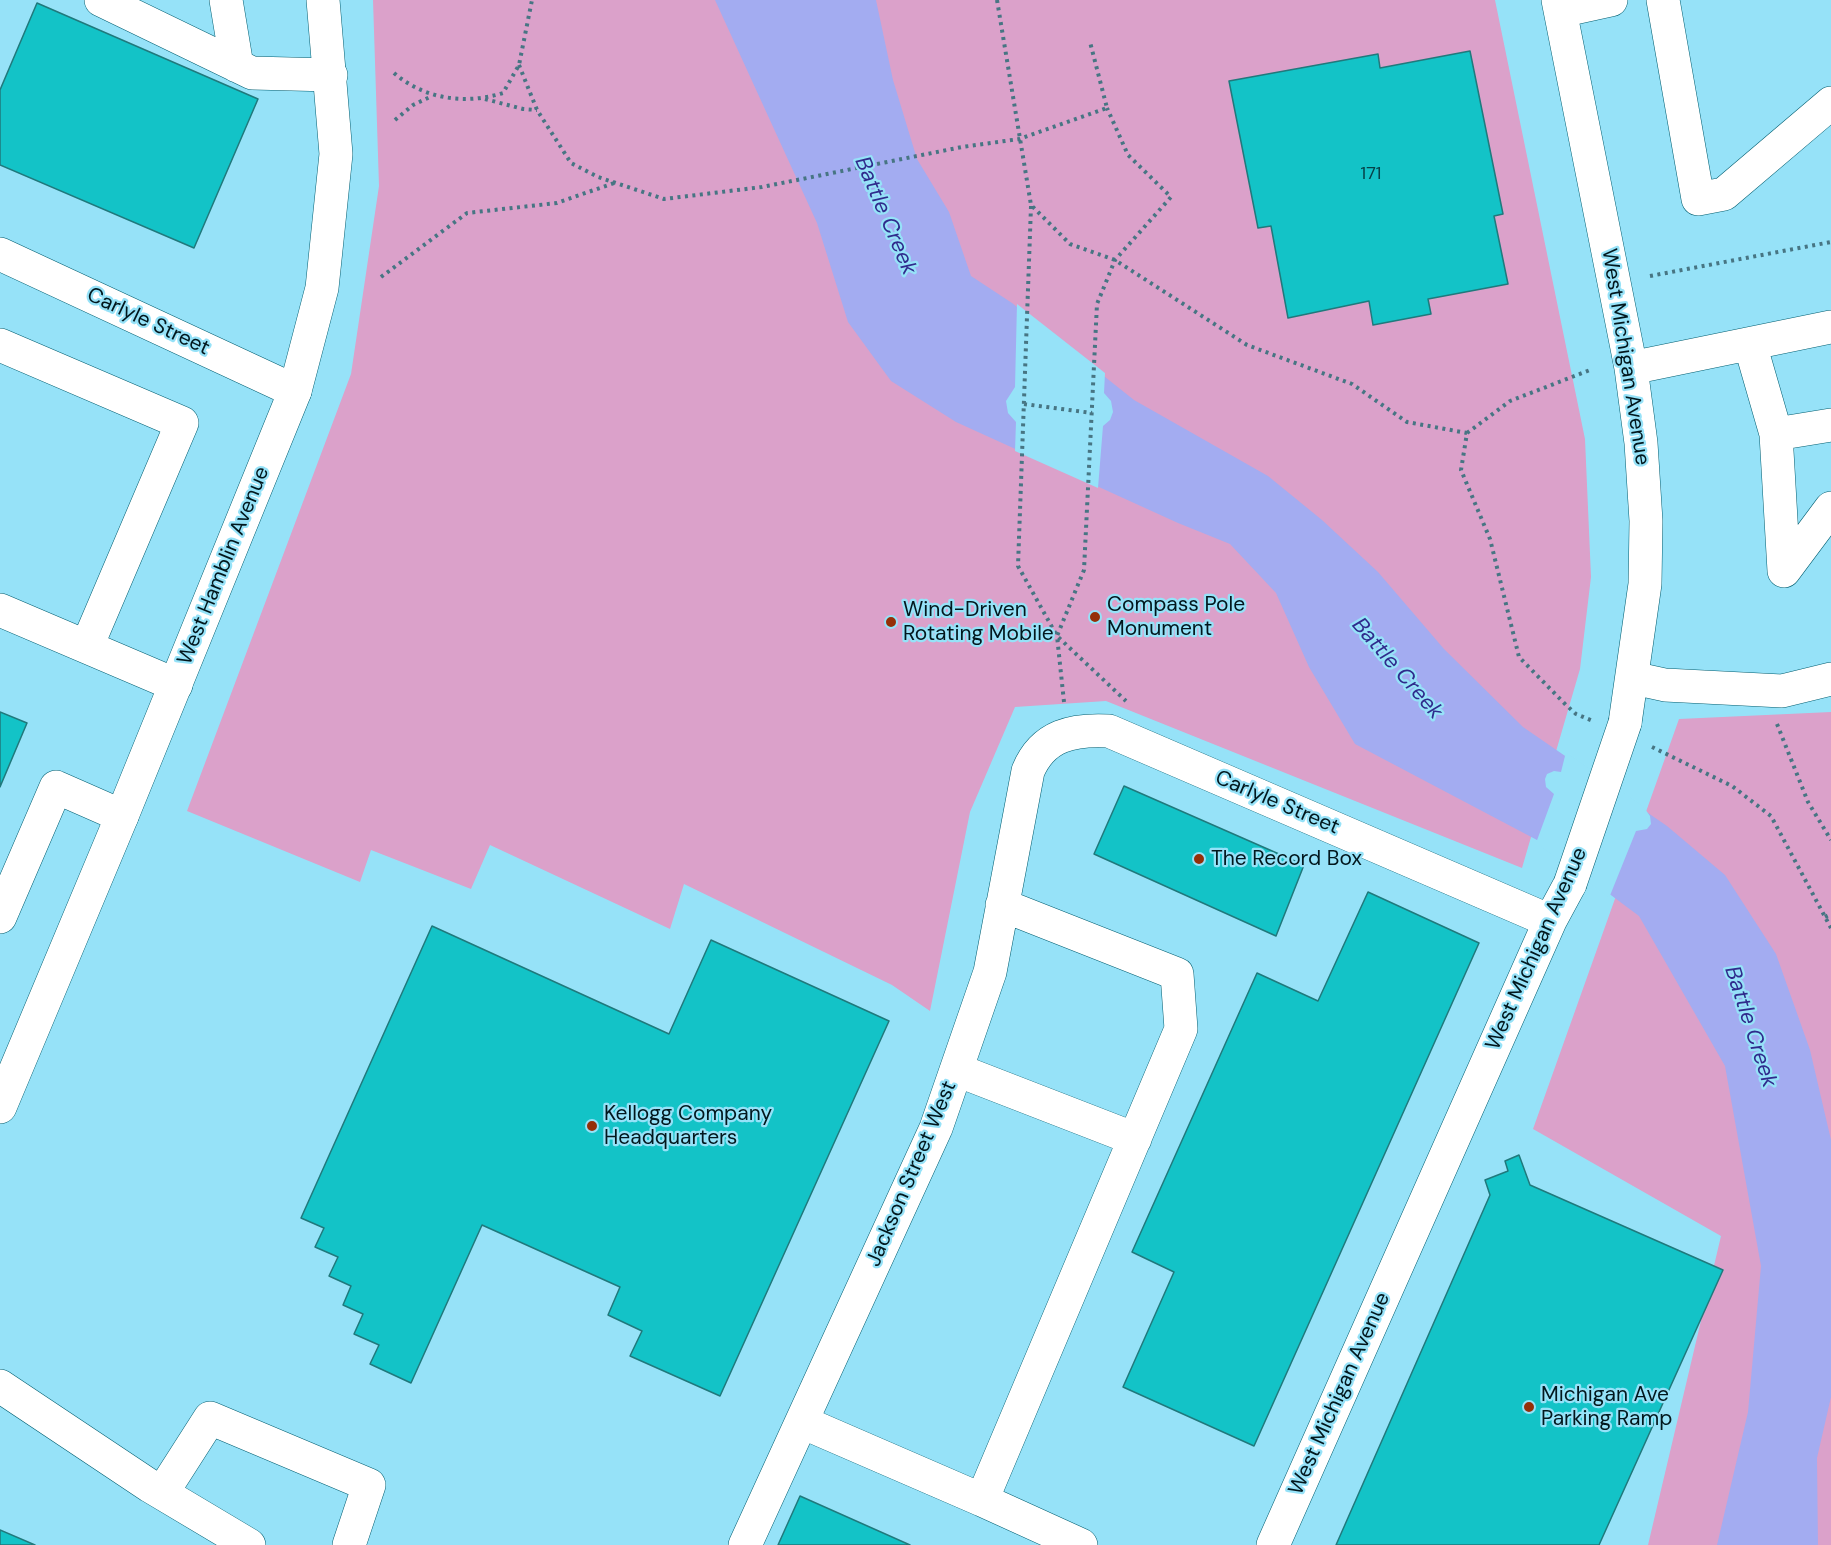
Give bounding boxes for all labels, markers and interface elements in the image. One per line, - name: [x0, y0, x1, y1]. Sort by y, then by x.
- water label: Battle Creek: [848, 153, 922, 279]
- house number: 171: [1361, 163, 1381, 185]
- street label: West Michigan Avenue: [1595, 247, 1655, 467]
- street label: Carlyle Street: [83, 283, 213, 361]
- street label: West Hamblin Avenue: [173, 463, 275, 669]
- place label: Compass Pole Monument: [1107, 592, 1245, 642]
- place label: Wind-Driven Rotating Mobile: [903, 597, 1054, 647]
- marker: Compass Pole Monument: [1088, 610, 1102, 624]
- water label: Battle Creek: [1346, 613, 1448, 725]
- marker: Wind-Driven Rotating Mobile: [884, 615, 898, 629]
- street label: Carlyle Street: [1211, 766, 1343, 840]
- street label: West Michigan Avenue: [1481, 844, 1593, 1054]
- place label: The Record Box: [1211, 846, 1362, 872]
- marker: The Record Box: [1192, 852, 1206, 866]
- water label: Battle Creek: [1718, 963, 1782, 1091]
- street label: Jackson Street West: [861, 1077, 963, 1271]
- place label: Kellogg Company Headquarters: [604, 1101, 772, 1151]
- marker: Kellogg Company Headquarters: [585, 1119, 599, 1133]
- street label: West Michigan Avenue: [1284, 1289, 1396, 1499]
- place label: Michigan Ave Parking Ramp: [1541, 1382, 1672, 1432]
- marker: Michigan Ave Parking Ramp: [1522, 1400, 1536, 1414]

